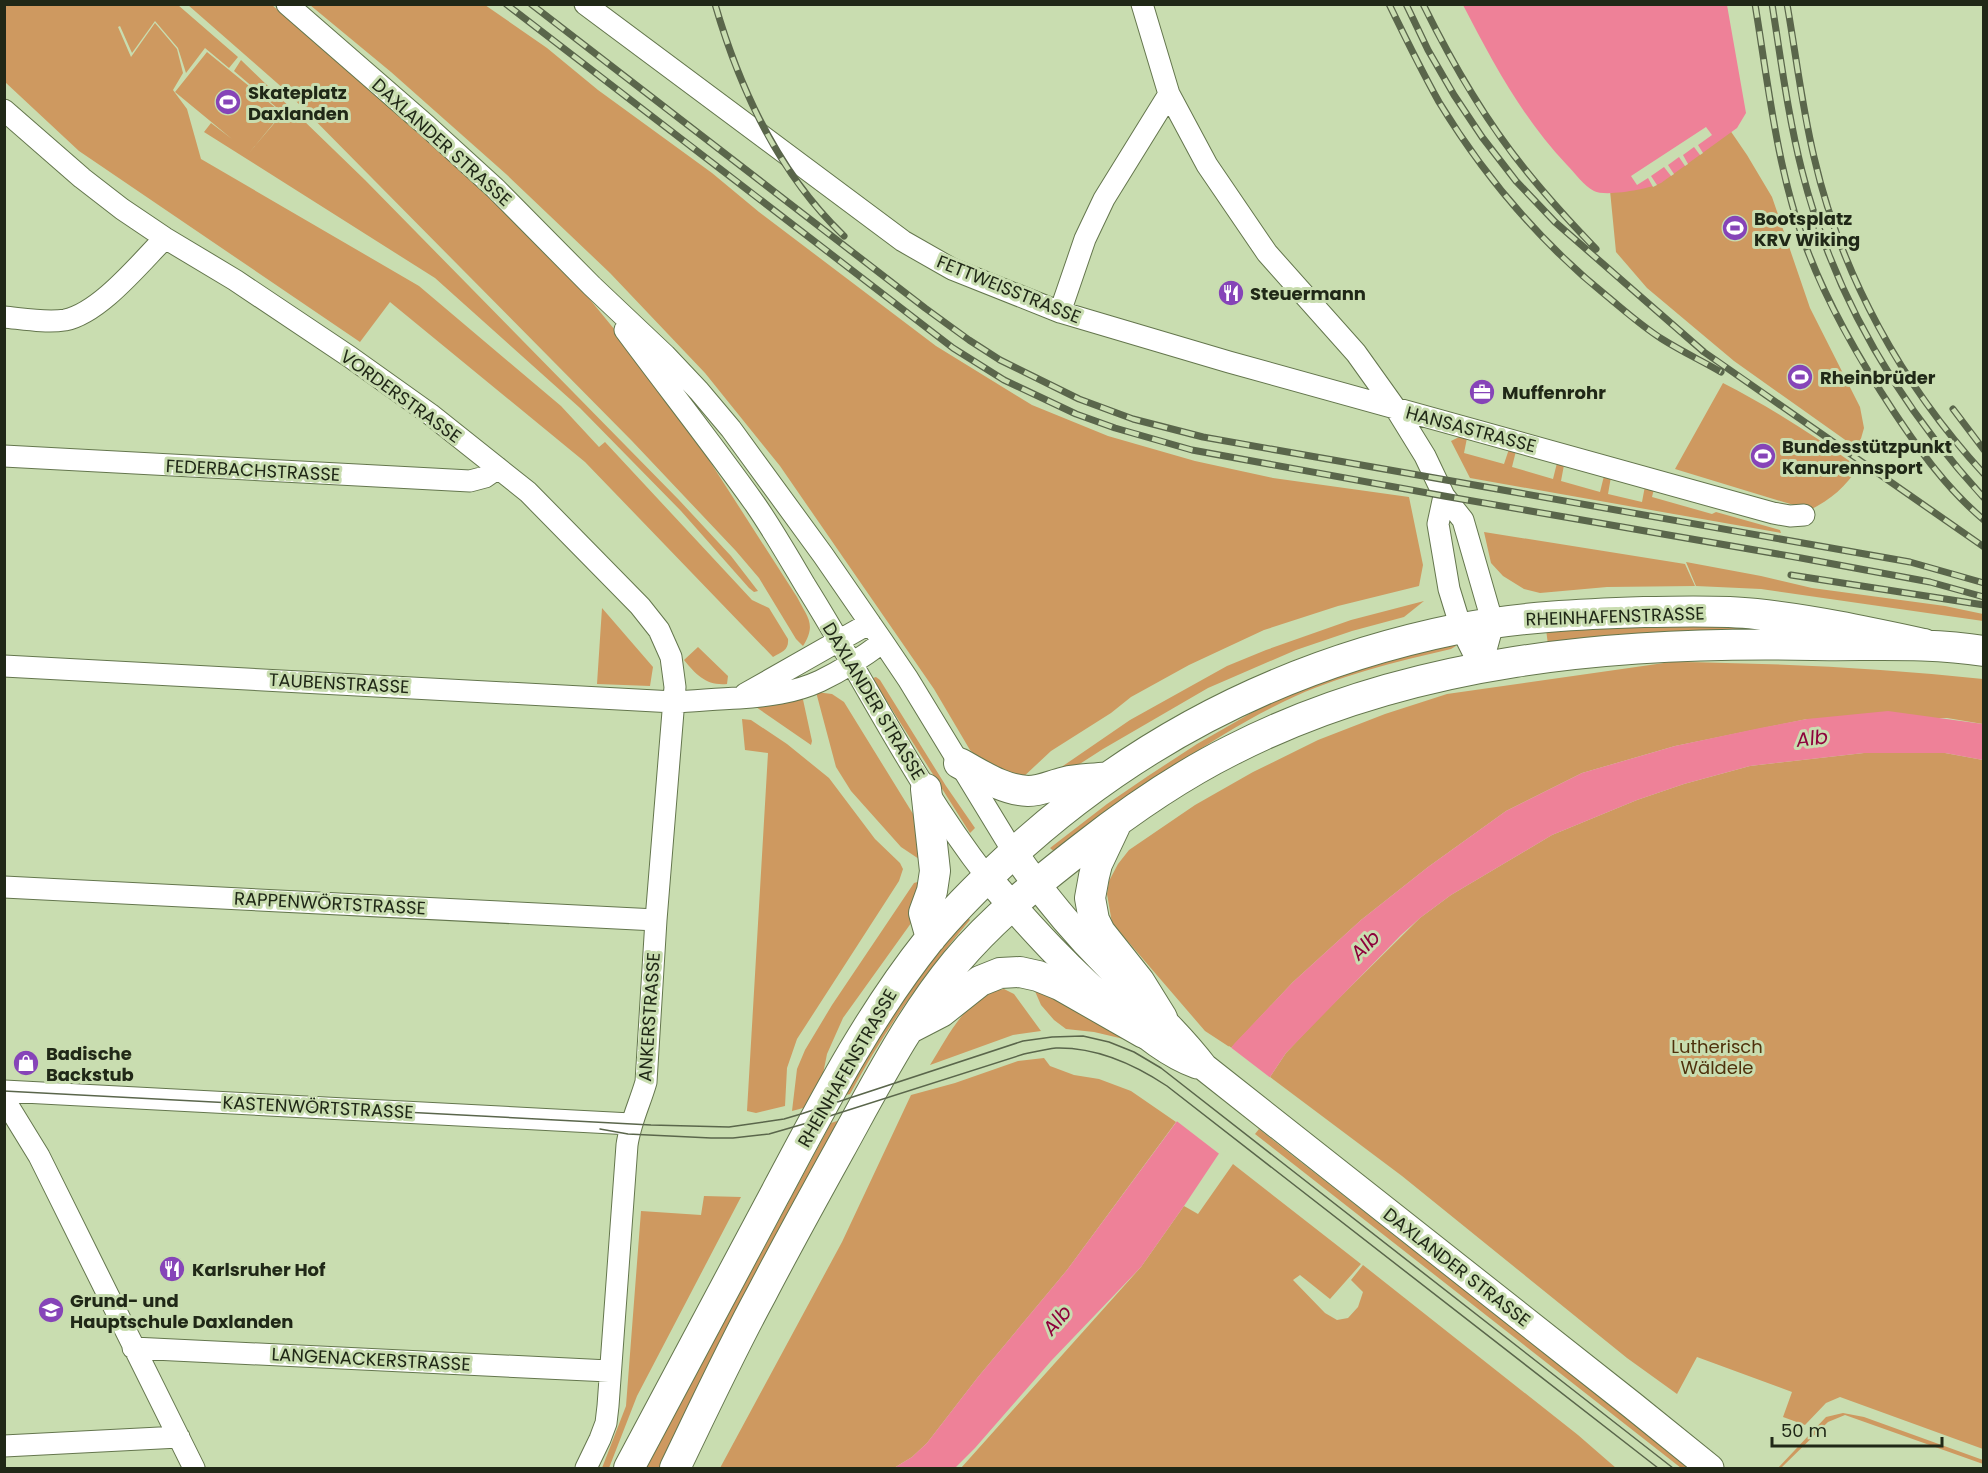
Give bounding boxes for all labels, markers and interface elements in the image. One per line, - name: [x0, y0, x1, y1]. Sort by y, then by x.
- street label: DAXLANDER STRASSE: [367, 72, 517, 212]
- place label: Skateplatz Daxlanden: [248, 80, 349, 126]
- sports icon: Skateplatz Daxlanden: [213, 87, 243, 117]
- place label: Bootsplatz KRV Wiking: [1754, 206, 1860, 252]
- sports icon: Bootsplatz KRV Wiking: [1720, 213, 1750, 243]
- street label: FETTWEISSTRASSE: [933, 249, 1085, 329]
- restaurant icon: Steuermann: [1216, 278, 1246, 308]
- place label: Steuermann: [1250, 281, 1366, 306]
- street label: VORDERSTRASSE: [335, 344, 467, 448]
- sports icon: Rheinbrüder: [1785, 362, 1815, 392]
- place label: Rheinbrüder: [1820, 365, 1936, 390]
- office icon: Muffenrohr: [1467, 377, 1497, 407]
- place label: Muffenrohr: [1502, 380, 1606, 405]
- street label: HANSASTRASSE: [1403, 400, 1539, 458]
- place label: Bundesstützpunkt Kanurennsport: [1782, 434, 1952, 480]
- sports icon: Bundesstützpunkt Kanurennsport: [1748, 441, 1778, 471]
- street label: FEDERBACHSTRASSE: [165, 453, 341, 487]
- street label: RHEINHAFENSTRASSE: [1525, 600, 1705, 632]
- street label: DAXLANDER STRASSE: [817, 617, 931, 785]
- street label: TAUBENSTRASSE: [268, 667, 410, 699]
- water label: Alb: [1793, 722, 1830, 754]
- street label: RAPPENWÖRTSTRASSE: [234, 885, 426, 921]
- water label: Alb: [1343, 924, 1386, 967]
- street label: ANKERSTRASSE: [632, 952, 666, 1082]
- street label: RHEINHAFENSTRASSE: [791, 984, 903, 1152]
- park label: Lutherisch Wäldele: [1671, 1034, 1763, 1080]
- place label: Badische Backstub: [46, 1041, 134, 1087]
- shop icon: Badische Backstub: [11, 1048, 41, 1078]
- street label: KASTENWÖRTSTRASSE: [222, 1090, 414, 1124]
- street label: DAXLANDER STRASSE: [1378, 1202, 1536, 1332]
- restaurant icon: Karlsruher Hof: [157, 1254, 187, 1284]
- place label: Karlsruher Hof: [192, 1257, 326, 1282]
- place label: Grund- und Hauptschule Daxlanden: [70, 1288, 293, 1334]
- school or university icon: Grund- und Hauptschule Daxlanden: [36, 1295, 66, 1325]
- water label: Alb: [1035, 1299, 1078, 1342]
- street label: LANGENACKERSTRASSE: [271, 1341, 471, 1377]
- scale bar: [1772, 1410, 1942, 1448]
- text: 50 m: [1781, 1418, 1827, 1443]

